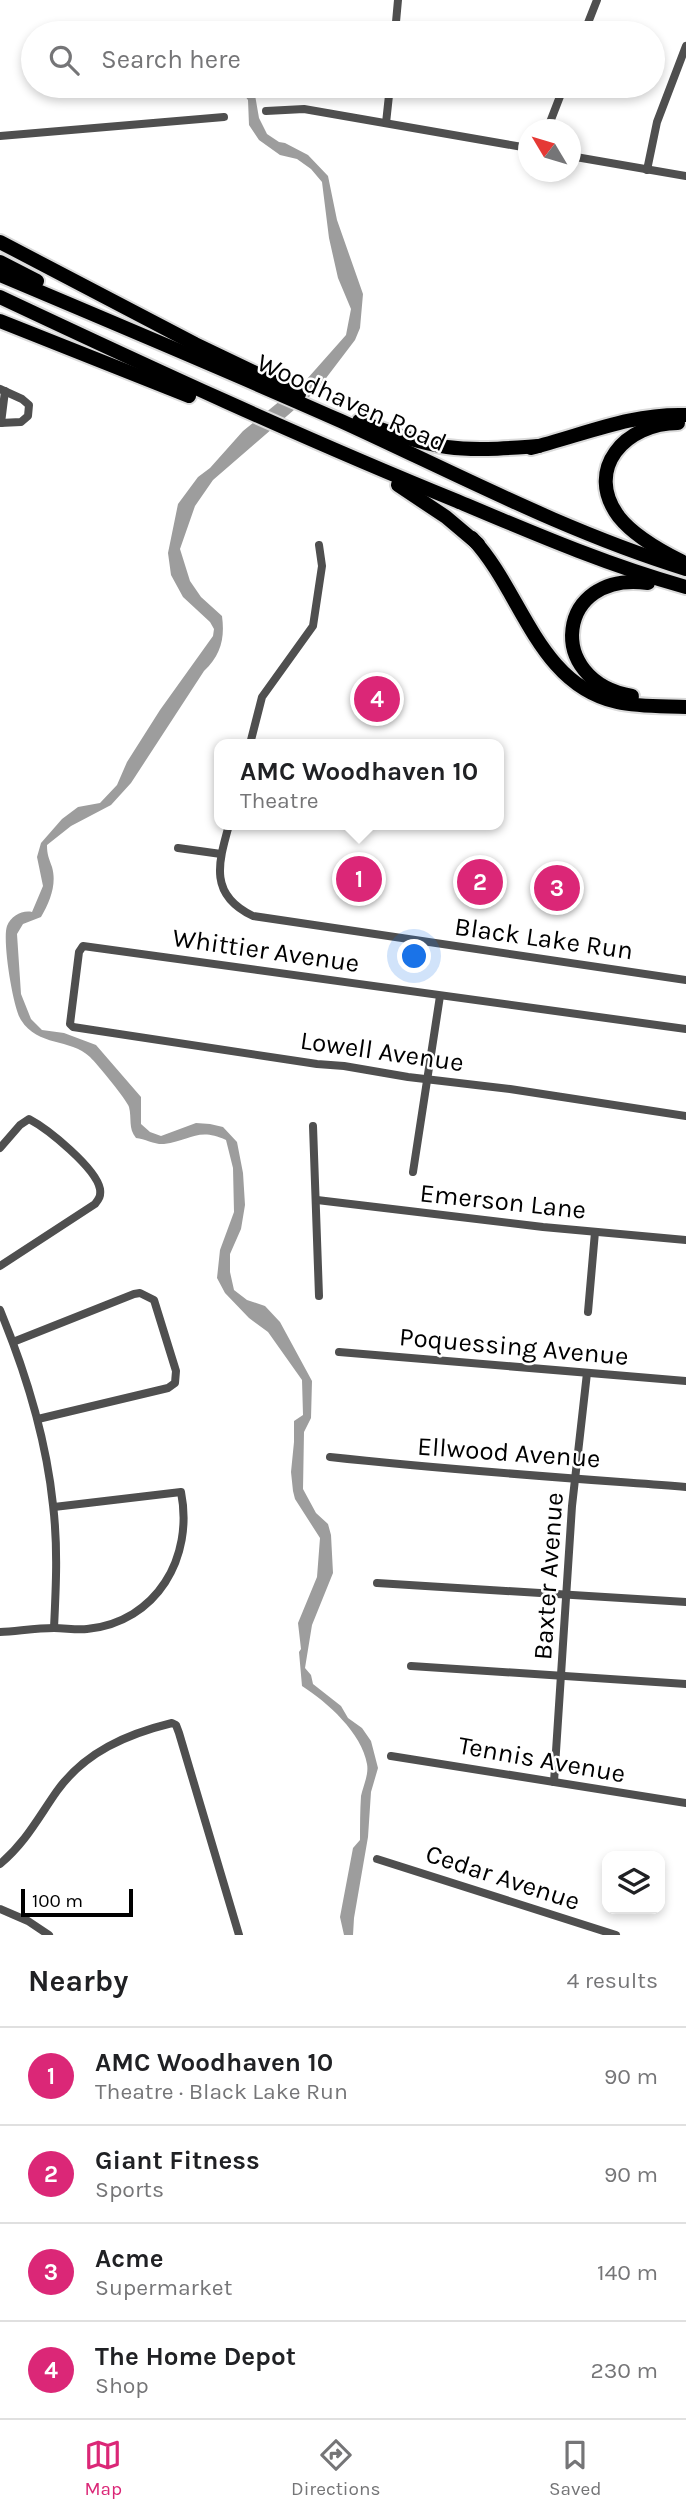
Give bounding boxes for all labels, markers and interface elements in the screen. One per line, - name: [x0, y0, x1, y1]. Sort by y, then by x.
- search box: [21, 21, 665, 98]
- icon: search: [45, 41, 83, 79]
- text: Search here: [101, 44, 241, 75]
- north arrow: [518, 119, 581, 182]
- street label: Woodhaven Road: [252, 347, 451, 458]
- pin: 4: [354, 673, 400, 725]
- popup: [214, 739, 504, 830]
- text: AMC Woodhaven 10: [240, 756, 478, 787]
- text: Theatre: [240, 787, 319, 814]
- pin: 1: [336, 853, 382, 905]
- pin: 2: [457, 856, 503, 908]
- pin: 3: [534, 862, 580, 914]
- street label: Black Lake Run: [453, 911, 635, 966]
- street label: Whittier Avenue: [170, 922, 361, 979]
- your location: [397, 939, 431, 973]
- street label: Lowell Avenue: [298, 1025, 466, 1078]
- street label: Emerson Lane: [418, 1177, 588, 1226]
- street label: Poquessing Avenue: [398, 1321, 630, 1372]
- street label: Ellwood Avenue: [416, 1431, 602, 1474]
- street label: Baxter Avenue: [527, 1491, 570, 1661]
- street label: Tennis Avenue: [456, 1730, 628, 1789]
- street label: Cedar Avenue: [422, 1838, 584, 1917]
- map controls: [602, 1851, 665, 1914]
- button: layers: [602, 1851, 665, 1914]
- scale bar: [21, 1886, 133, 1918]
- text: 100 m: [32, 1890, 83, 1912]
- text: Nearby: [28, 1963, 128, 1999]
- text: 4 results: [566, 1967, 658, 1994]
- text: AMC Woodhaven 10: [95, 2047, 333, 2078]
- text: 1: [47, 2063, 55, 2090]
- text: 90 m: [604, 2063, 658, 2090]
- text: Theatre · Black Lake Run: [95, 2078, 348, 2105]
- text: Giant Fitness: [95, 2145, 260, 2176]
- text: 2: [44, 2161, 58, 2188]
- text: 90 m: [604, 2161, 658, 2188]
- text: Sports: [95, 2176, 164, 2203]
- text: Acme: [95, 2243, 163, 2274]
- text: 3: [44, 2259, 58, 2286]
- text: 140 m: [597, 2259, 658, 2286]
- text: Supermarket: [95, 2274, 232, 2301]
- text: The Home Depot: [95, 2341, 296, 2372]
- text: 4: [44, 2357, 58, 2384]
- text: 230 m: [590, 2357, 658, 2384]
- text: Shop: [95, 2372, 149, 2399]
- tab: Map: [84, 2436, 122, 2500]
- tab: Directions: [291, 2436, 380, 2500]
- tab: Saved: [549, 2436, 602, 2500]

